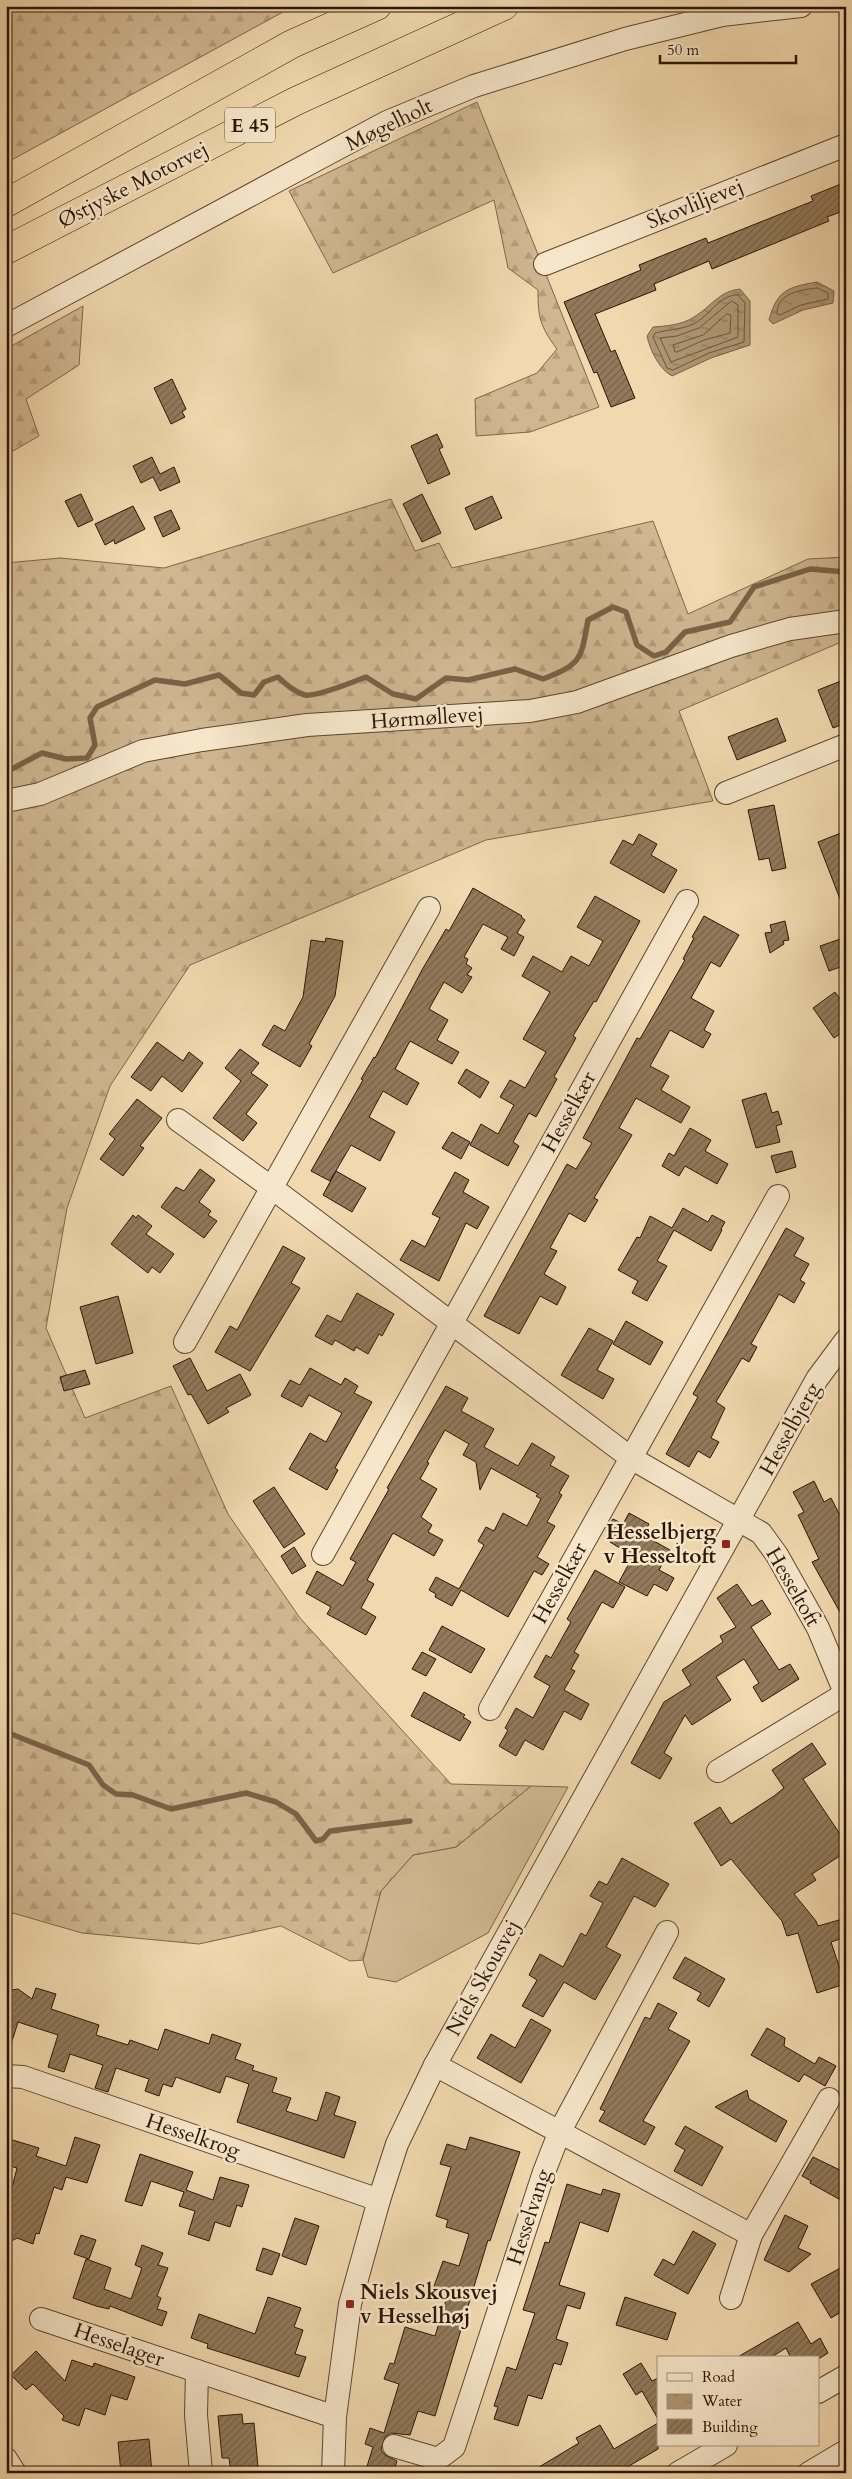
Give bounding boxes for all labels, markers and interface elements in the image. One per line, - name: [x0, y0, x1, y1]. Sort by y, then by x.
- scale bar: [660, 32, 796, 64]
- text: 50 m: [667, 40, 699, 60]
- street label: Møgelholt: [341, 91, 438, 158]
- road number: E 45: [225, 108, 275, 142]
- street label: Østjyske Motorvej: [53, 135, 213, 235]
- street label: Skovliljevej: [642, 171, 748, 237]
- street label: Hørmøllevej: [370, 700, 484, 736]
- street label: Hesselkær: [535, 1066, 603, 1158]
- street label: Hesselbjerg: [753, 1377, 828, 1481]
- place label: Hesselbjerg v Hesseltoft: [604, 1518, 717, 1571]
- street label: Hesselkær: [526, 1537, 594, 1629]
- marker: Hesselbjerg v Hesseltoft: [720, 1538, 732, 1550]
- street label: Hesseltoft: [759, 1542, 827, 1632]
- street label: Niels Skousvej: [439, 1915, 527, 2041]
- street label: Hesselkrog: [142, 2106, 244, 2166]
- street label: Hesselvang: [500, 2165, 558, 2269]
- place label: Niels Skousvej v Hesselhøj: [360, 2278, 498, 2331]
- marker: Niels Skousvej v Hesselhøj: [344, 2298, 356, 2310]
- street label: Hesselager: [70, 2316, 169, 2374]
- legend: [657, 2356, 820, 2446]
- text: Road: [702, 2367, 735, 2387]
- text: Water: [701, 2391, 743, 2411]
- text: Building: [702, 2417, 758, 2437]

